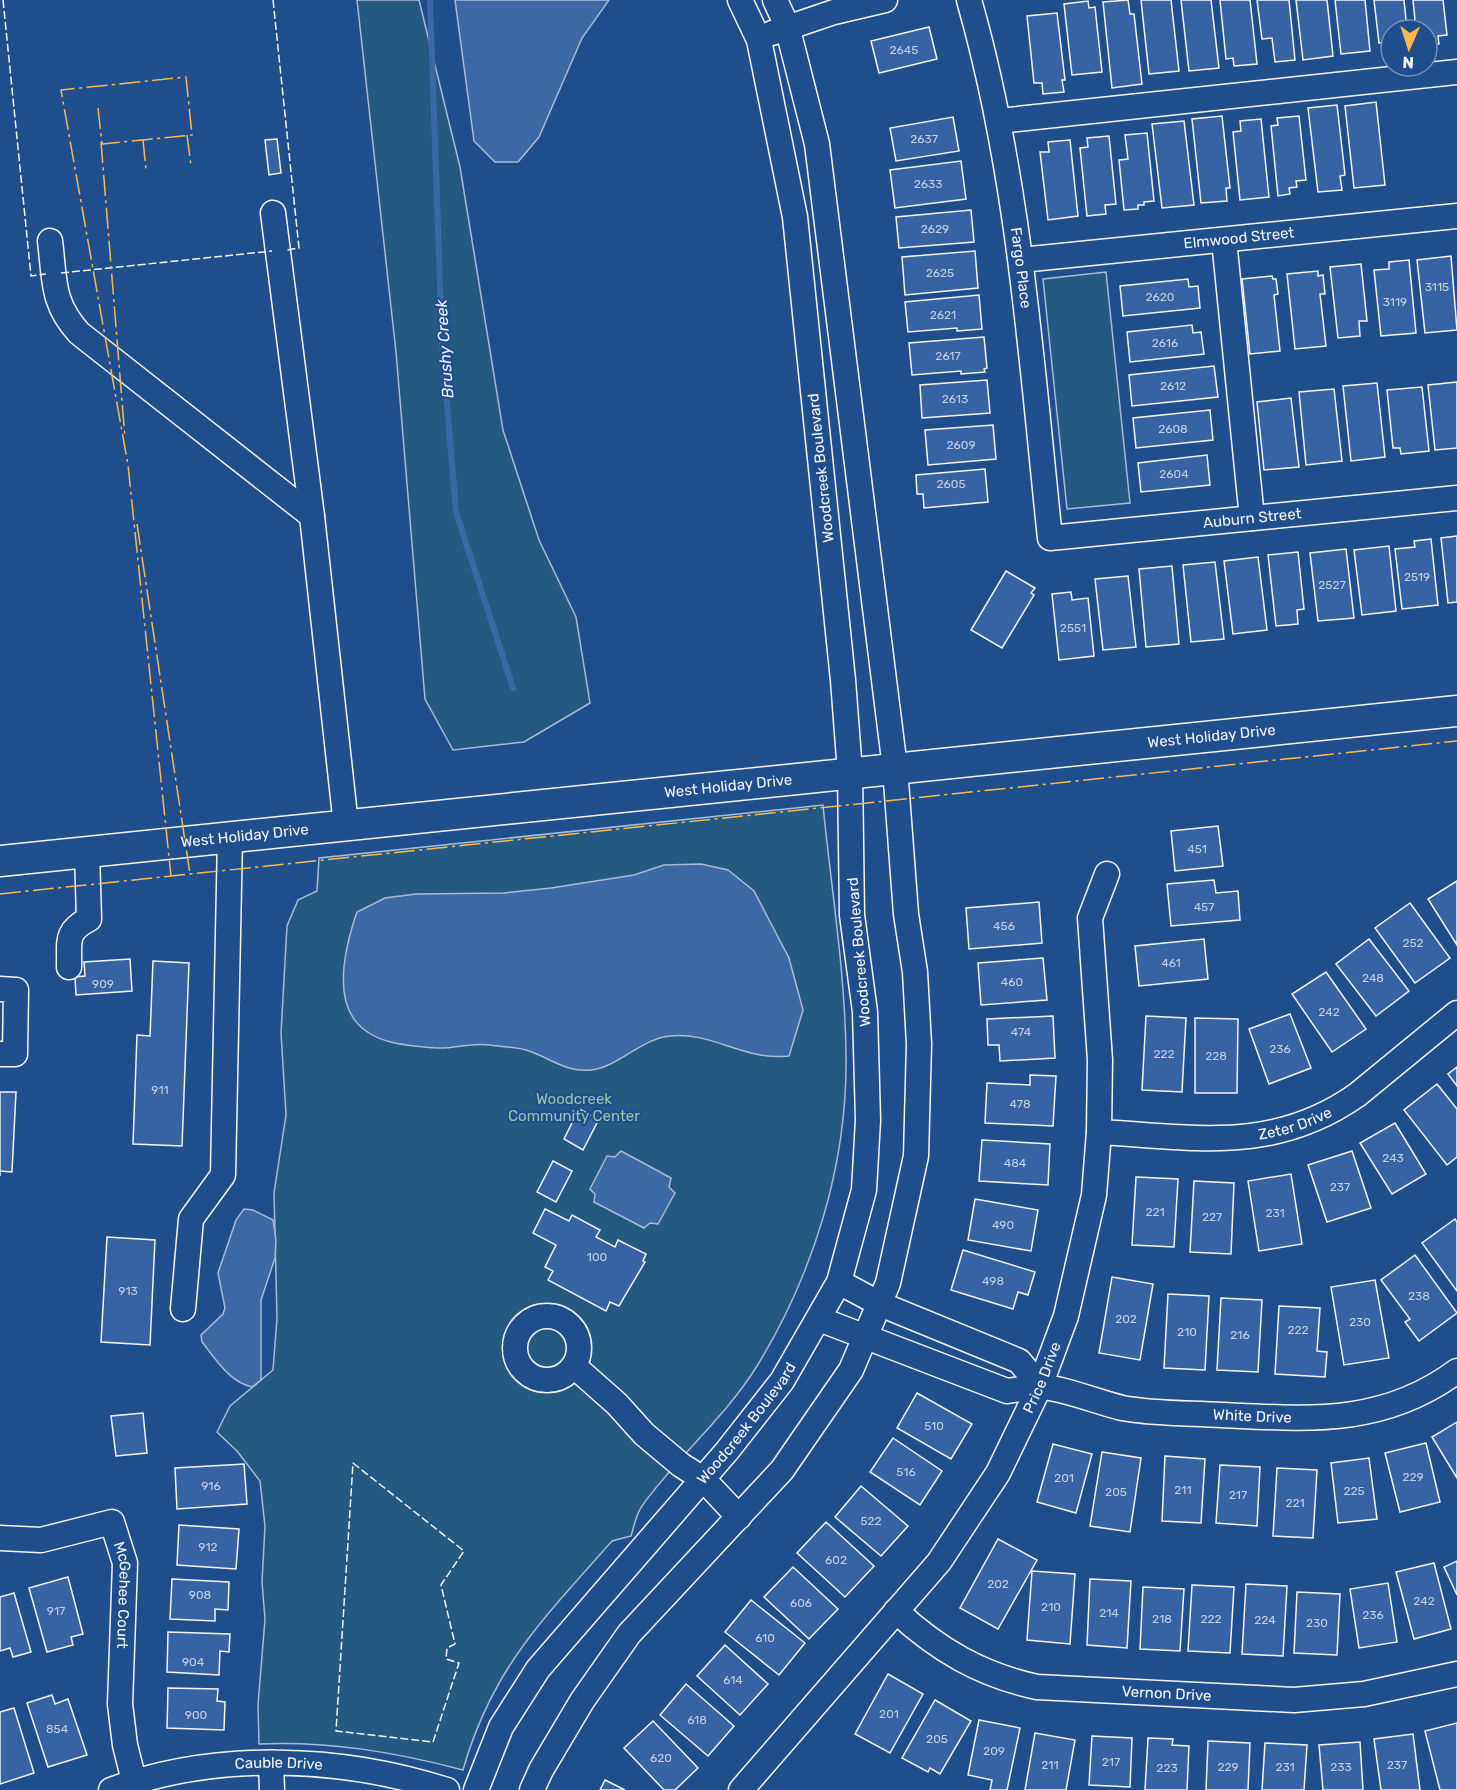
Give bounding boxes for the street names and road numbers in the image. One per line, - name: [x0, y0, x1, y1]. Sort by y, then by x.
- street label: Elmwood Street: [1183, 223, 1295, 253]
- street label: Fargo Place: [1007, 226, 1035, 309]
- street label: Woodcreek Boulevard: [804, 392, 838, 544]
- street label: Auburn Street: [1202, 504, 1302, 532]
- street label: West Holiday Drive: [1147, 721, 1277, 752]
- street label: West Holiday Drive: [663, 770, 793, 802]
- street label: West Holiday Drive: [180, 820, 310, 851]
- street label: Woodcreek Boulevard: [843, 877, 875, 1027]
- street label: Zeter Drive: [1257, 1103, 1335, 1144]
- street label: Price Drive: [1019, 1339, 1065, 1416]
- street label: Woodcreek Boulevard: [693, 1359, 800, 1488]
- street label: White Drive: [1212, 1406, 1292, 1427]
- street label: McGehee Court: [110, 1539, 134, 1649]
- street label: Vernon Drive: [1121, 1682, 1212, 1705]
- street label: Cauble Drive: [234, 1754, 324, 1774]

